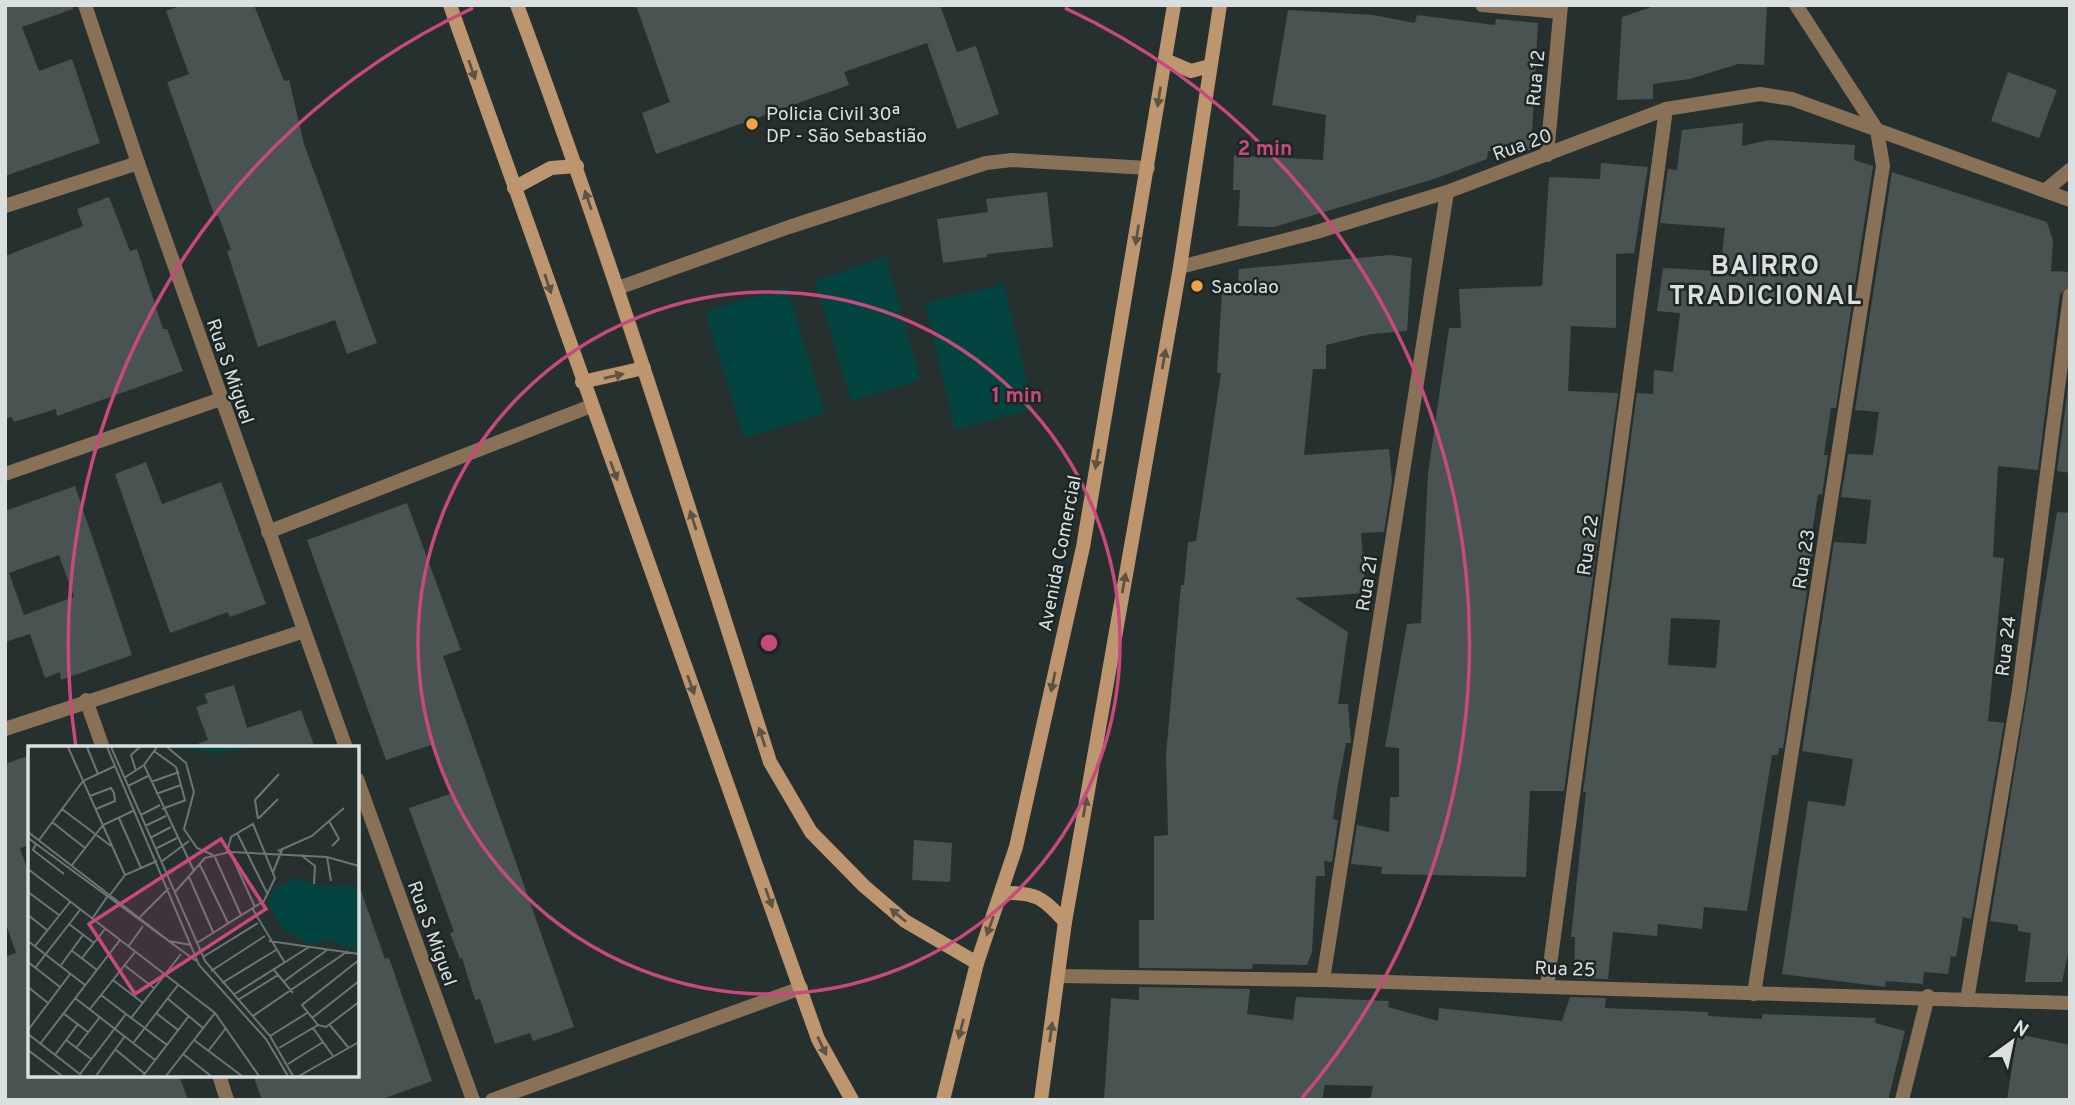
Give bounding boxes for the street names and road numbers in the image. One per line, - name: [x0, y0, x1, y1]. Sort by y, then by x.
- street label: Rua 12: [1523, 49, 1551, 107]
- street label: Rua 20: [1490, 124, 1556, 168]
- street label: Rua S Miguel: [200, 316, 258, 428]
- street label: Avenida Comercial: [1034, 473, 1088, 633]
- street label: Rua 22: [1573, 513, 1605, 577]
- street label: Rua 23: [1788, 527, 1822, 591]
- street label: Rua 21: [1352, 554, 1384, 613]
- street label: Rua 24: [1991, 615, 2023, 678]
- street label: Rua S Miguel: [401, 878, 461, 990]
- street label: Rua 25: [1534, 957, 1596, 983]

